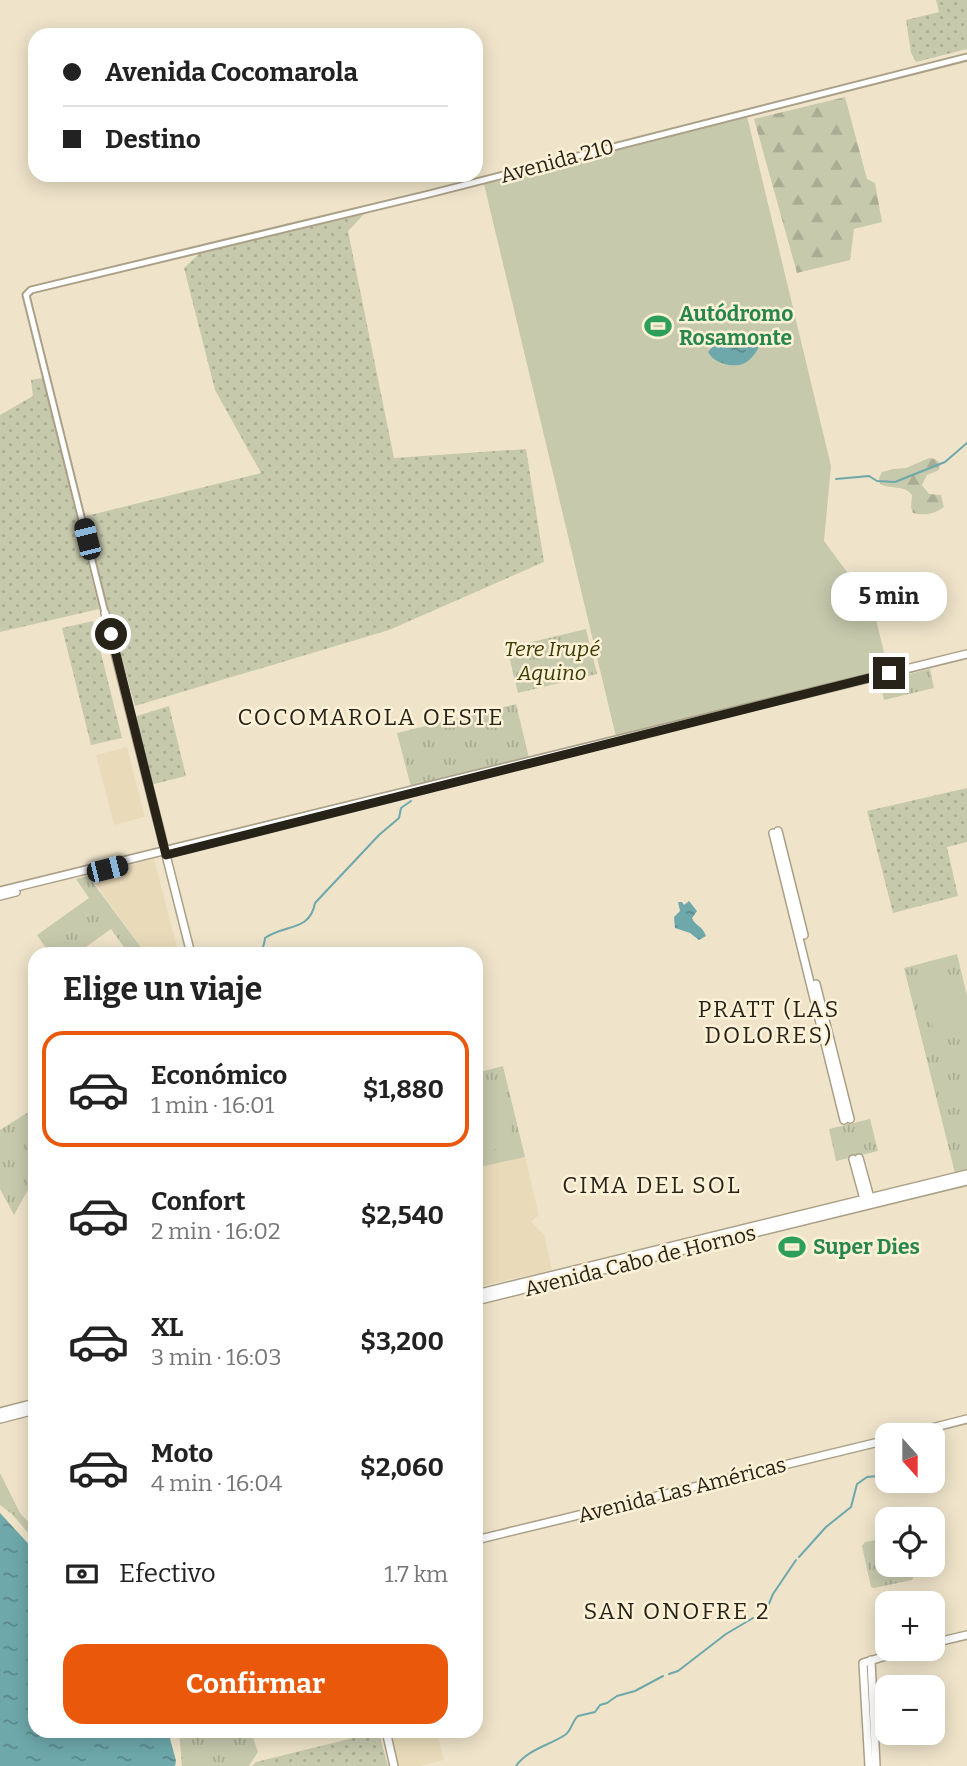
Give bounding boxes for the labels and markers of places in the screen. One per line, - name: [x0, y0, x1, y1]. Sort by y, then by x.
- place label: Autódromo Rosamonte: [679, 301, 793, 351]
- sports icon: Autódromo Rosamonte: [643, 311, 673, 341]
- sports icon: Super Dies: [777, 1232, 807, 1262]
- place label: Super Dies: [813, 1234, 920, 1260]

